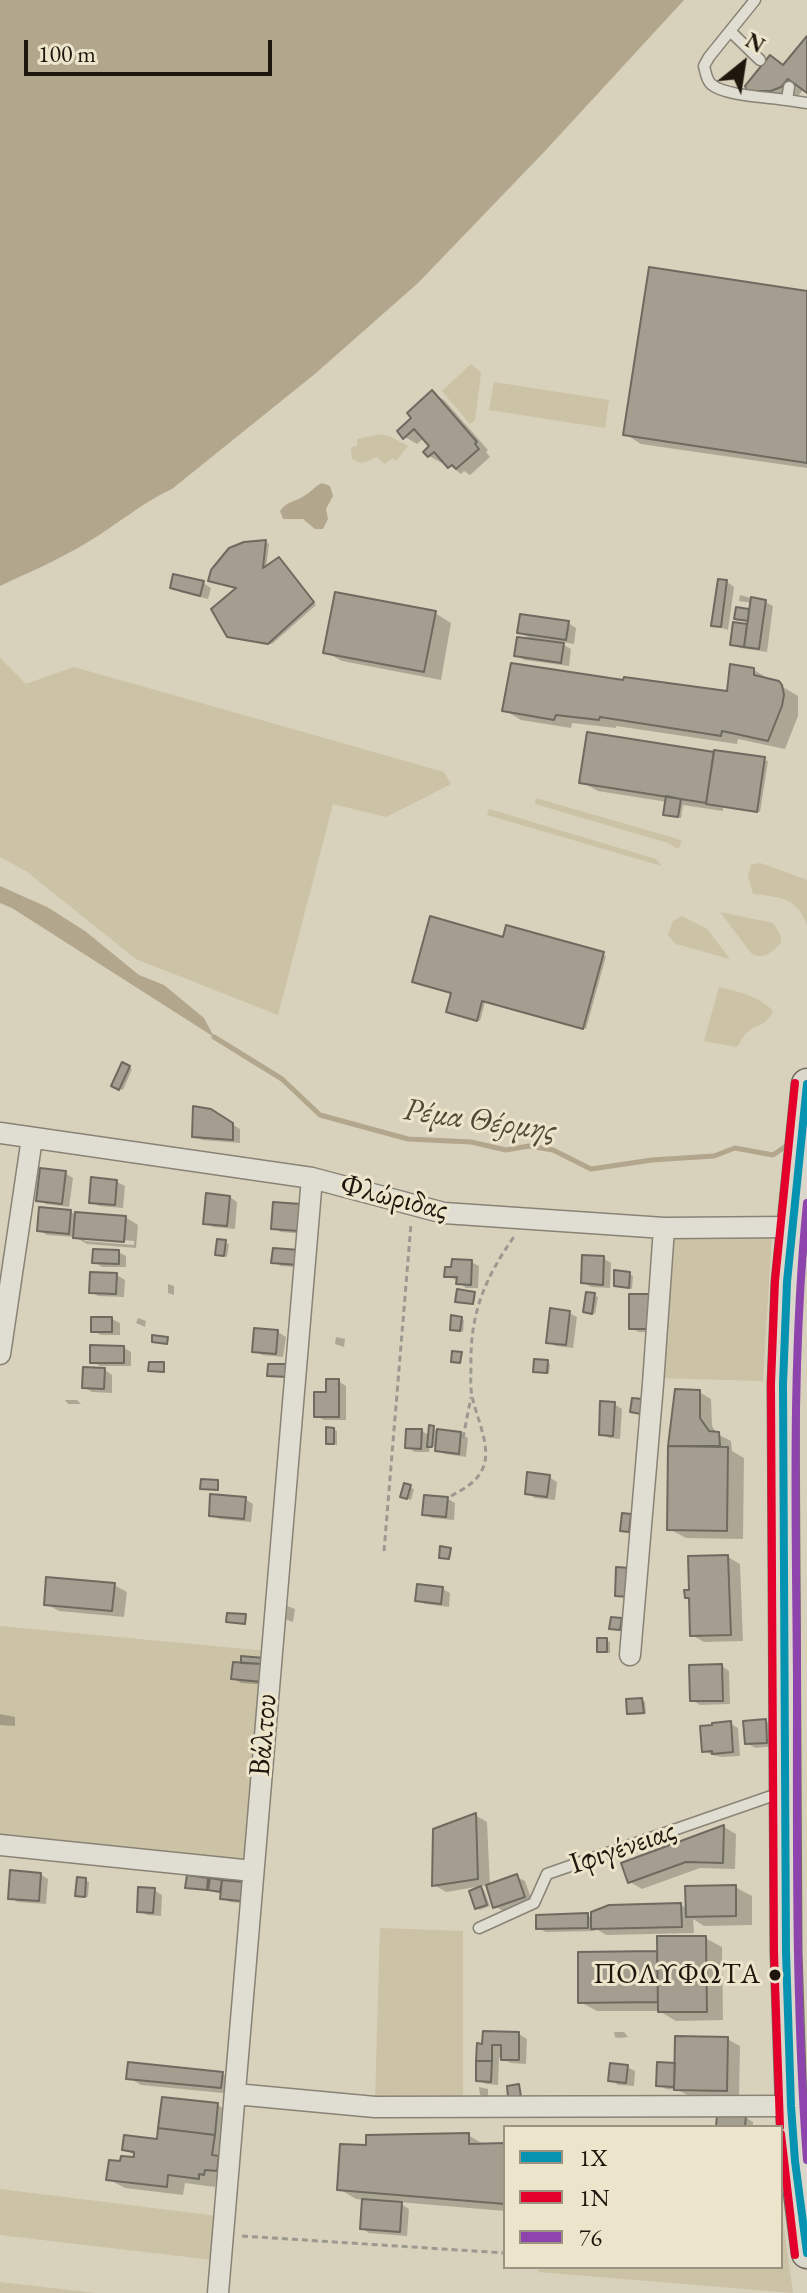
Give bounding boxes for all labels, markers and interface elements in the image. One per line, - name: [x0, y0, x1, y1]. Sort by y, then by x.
- scale bar: [28, 24, 276, 74]
- north arrow: [703, 24, 783, 104]
- text: N: [740, 26, 770, 60]
- text: 100 m: [38, 38, 96, 69]
- water label: Ρέμα Θέρμης: [401, 1091, 559, 1151]
- street label: Φλώριδας: [336, 1167, 452, 1229]
- street label: Βάλτου: [242, 1692, 286, 1778]
- street label: Ιφιγένειας: [565, 1813, 681, 1883]
- place label: ΠΟΛΥΦΩΤΑ: [593, 1958, 760, 1992]
- marker: ΠΟΛΥΦΩΤΑ: [767, 1967, 783, 1983]
- legend: [503, 2125, 783, 2269]
- text: 1Χ: [579, 2142, 608, 2173]
- text: 1Ν: [579, 2182, 610, 2213]
- text: 76: [579, 2222, 602, 2253]

